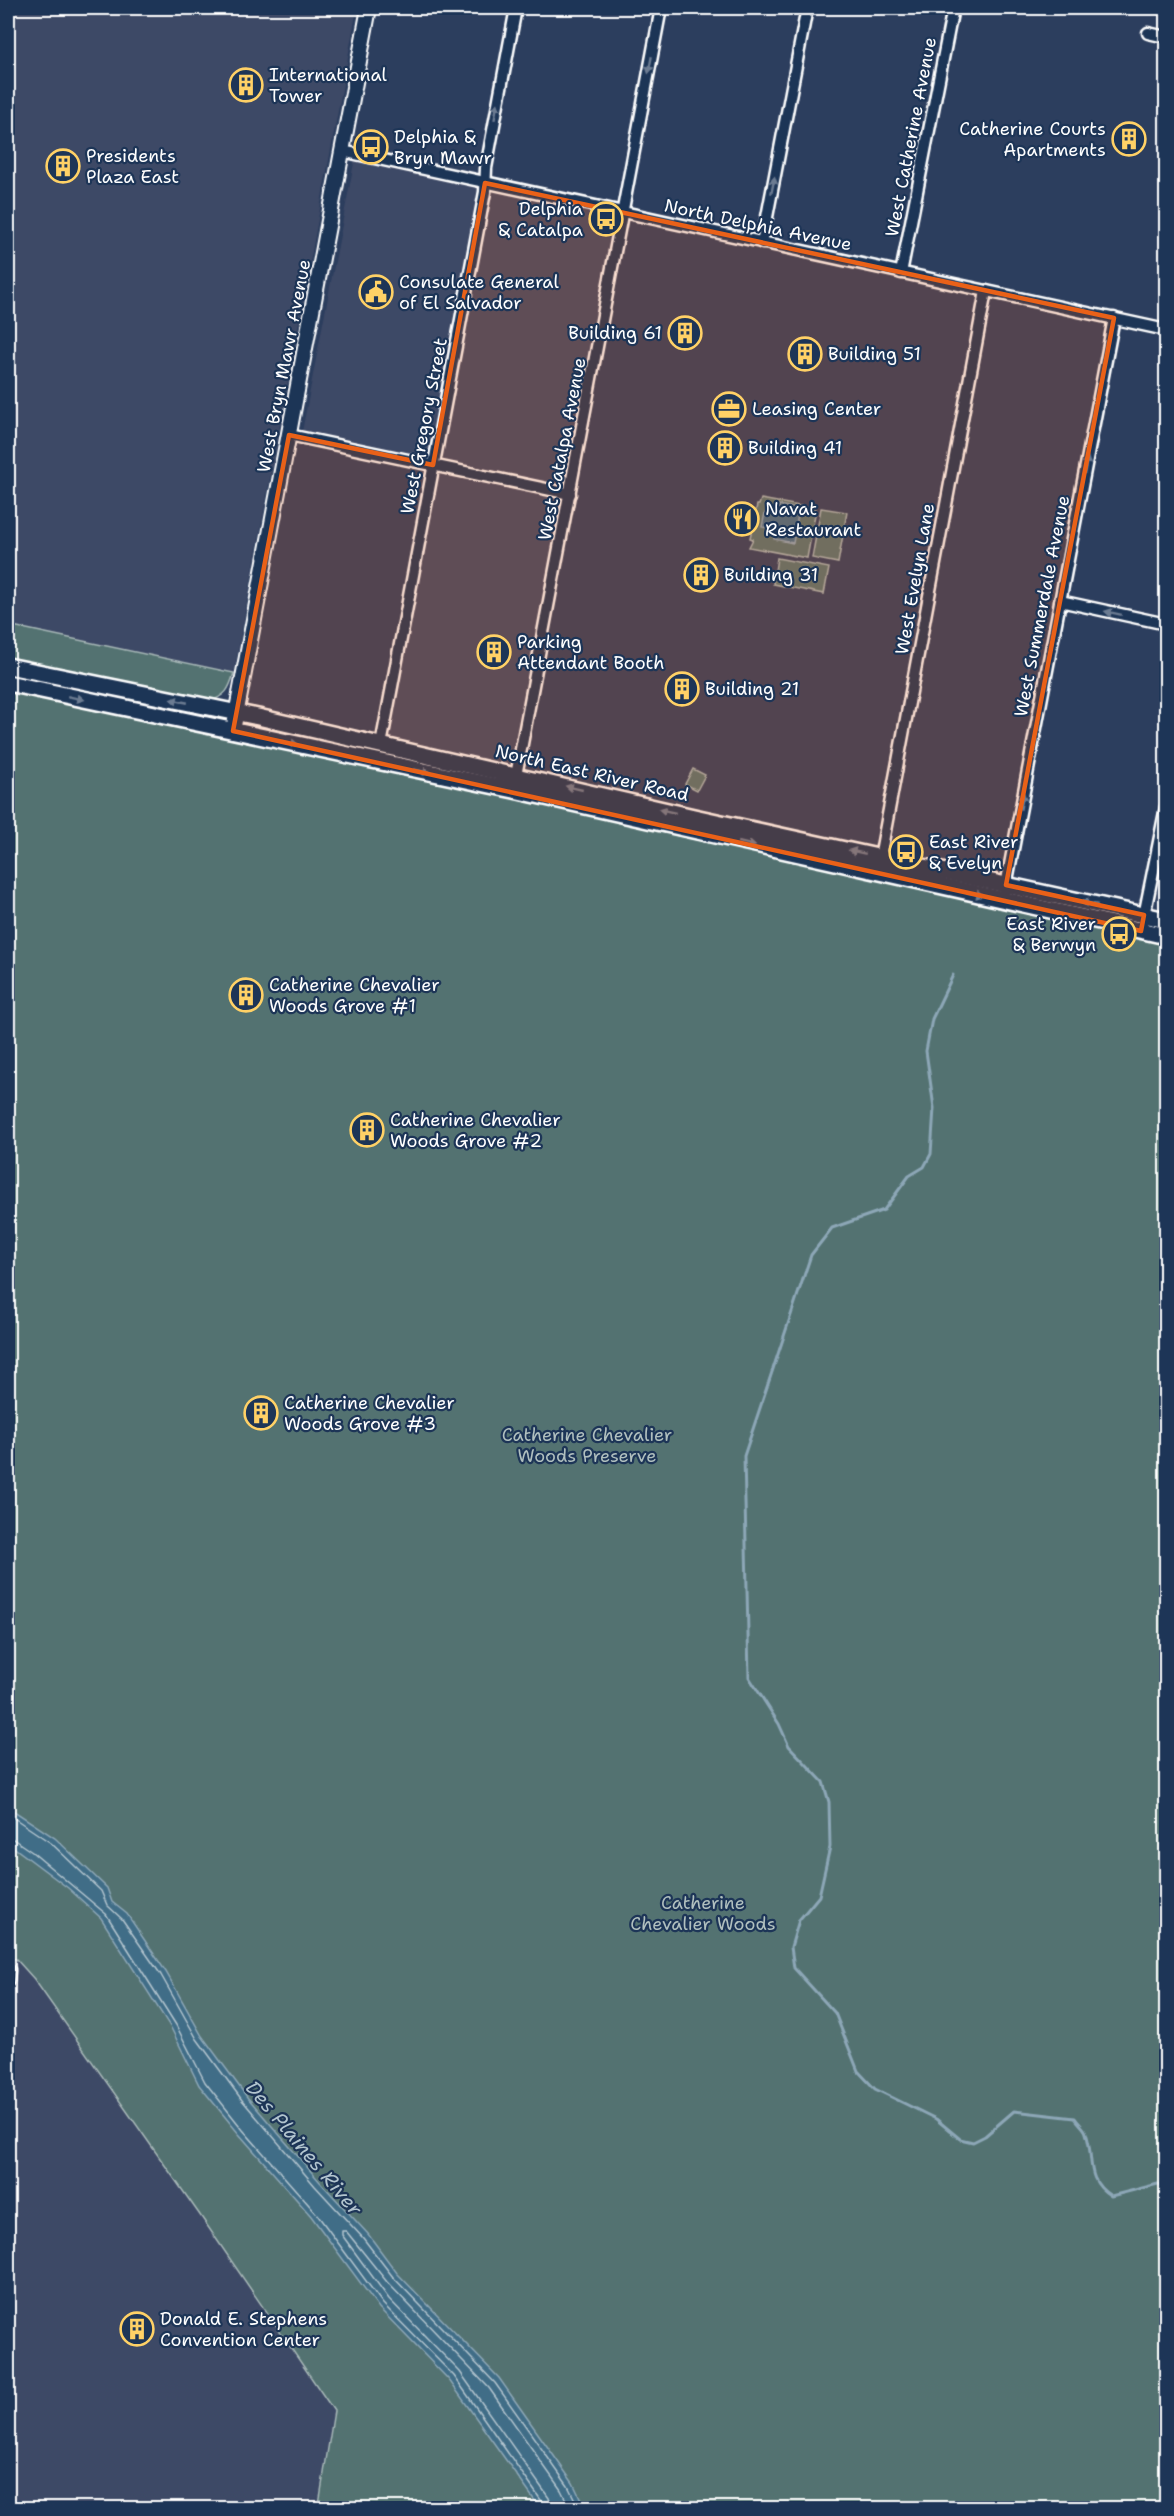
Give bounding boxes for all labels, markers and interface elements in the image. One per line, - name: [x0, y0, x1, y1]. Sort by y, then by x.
- street label: West Catherine Avenue: [880, 35, 942, 239]
- one-way arrow: [645, 56, 654, 75]
- place label: International Tower: [269, 63, 388, 108]
- building icon: International Tower: [228, 67, 264, 103]
- one-way arrow: [492, 101, 501, 120]
- place label: Catherine Courts Apartments: [959, 117, 1106, 162]
- building icon: Catherine Courts Apartments: [1111, 121, 1147, 157]
- place label: Delphia & Bryn Mawr: [394, 125, 492, 170]
- bus stop icon: Delphia & Bryn Mawr: [353, 129, 389, 165]
- place label: Presidents Plaza East: [86, 144, 179, 189]
- building icon: Presidents Plaza East: [45, 148, 81, 184]
- one-way arrow: [769, 175, 778, 194]
- street label: North Delphia Avenue: [662, 193, 854, 257]
- place label: Delphia & Catalpa: [499, 197, 583, 242]
- bus stop icon: Delphia & Catalpa: [588, 201, 624, 237]
- street label: West Bryn Mawr Avenue: [252, 257, 316, 475]
- place label: Consulate General of El Salvador: [399, 270, 559, 315]
- public building icon: Consulate General of El Salvador: [358, 274, 394, 310]
- building icon: Building 61: [667, 315, 703, 351]
- place label: Building 61: [568, 321, 662, 345]
- street label: West Gregory Street: [395, 336, 453, 516]
- building icon: Building 51: [787, 336, 823, 372]
- place label: Building 51: [828, 342, 921, 366]
- street label: West Catalpa Avenue: [532, 356, 592, 542]
- office icon: Leasing Center: [711, 391, 747, 427]
- place label: Leasing Center: [752, 397, 881, 421]
- building icon: Building 41: [707, 430, 743, 466]
- place label: Building 41: [748, 436, 842, 460]
- one-way arrow: [1082, 456, 1091, 475]
- street label: West Summerdale Avenue: [1009, 493, 1075, 719]
- place label: Navat Restaurant: [765, 497, 861, 542]
- restaurant icon: Navat Restaurant: [724, 501, 760, 537]
- street label: West Evelyn Lane: [890, 501, 940, 657]
- building icon: Building 31: [683, 557, 719, 593]
- place label: Building 31: [724, 563, 818, 587]
- one-way arrow: [1104, 607, 1123, 617]
- place label: Parking Attendant Booth: [517, 630, 664, 675]
- building icon: Parking Attendant Booth: [476, 634, 512, 670]
- building icon: Building 21: [664, 671, 700, 707]
- place label: Building 21: [705, 677, 799, 701]
- one-way arrow: [66, 693, 85, 703]
- one-way arrow: [170, 696, 189, 705]
- one-way arrow: [281, 739, 300, 748]
- street label: North East River Road: [493, 739, 691, 807]
- one-way arrow: [413, 767, 432, 776]
- one-way arrow: [565, 783, 583, 793]
- one-way arrow: [1018, 792, 1027, 811]
- one-way arrow: [658, 805, 676, 815]
- place label: East River & Evelyn: [929, 830, 1019, 875]
- bus stop icon: East River & Evelyn: [888, 834, 924, 870]
- one-way arrow: [737, 839, 756, 849]
- one-way arrow: [848, 847, 867, 857]
- one-way arrow: [966, 890, 985, 899]
- one-way arrow: [1079, 898, 1098, 907]
- place label: East River & Berwyn: [1006, 912, 1096, 957]
- bus stop icon: East River & Berwyn: [1101, 916, 1137, 952]
- place label: Catherine Chevalier Woods Grove #1: [269, 973, 440, 1018]
- building icon: Catherine Chevalier Woods Grove #1: [228, 977, 264, 1013]
- place label: Catherine Chevalier Woods Grove #2: [390, 1108, 561, 1153]
- building icon: Catherine Chevalier Woods Grove #2: [349, 1112, 385, 1148]
- place label: Catherine Chevalier Woods Grove #3: [284, 1391, 455, 1436]
- building icon: Catherine Chevalier Woods Grove #3: [243, 1395, 279, 1431]
- park label: Catherine Chevalier Woods Preserve: [502, 1423, 672, 1468]
- park label: Catherine Chevalier Woods: [630, 1891, 776, 1936]
- water label: Des Plaines River: [240, 2075, 368, 2221]
- place label: Donald E. Stephens Convention Center: [160, 2307, 327, 2352]
- building icon: Donald E. Stephens Convention Center: [119, 2311, 155, 2347]

